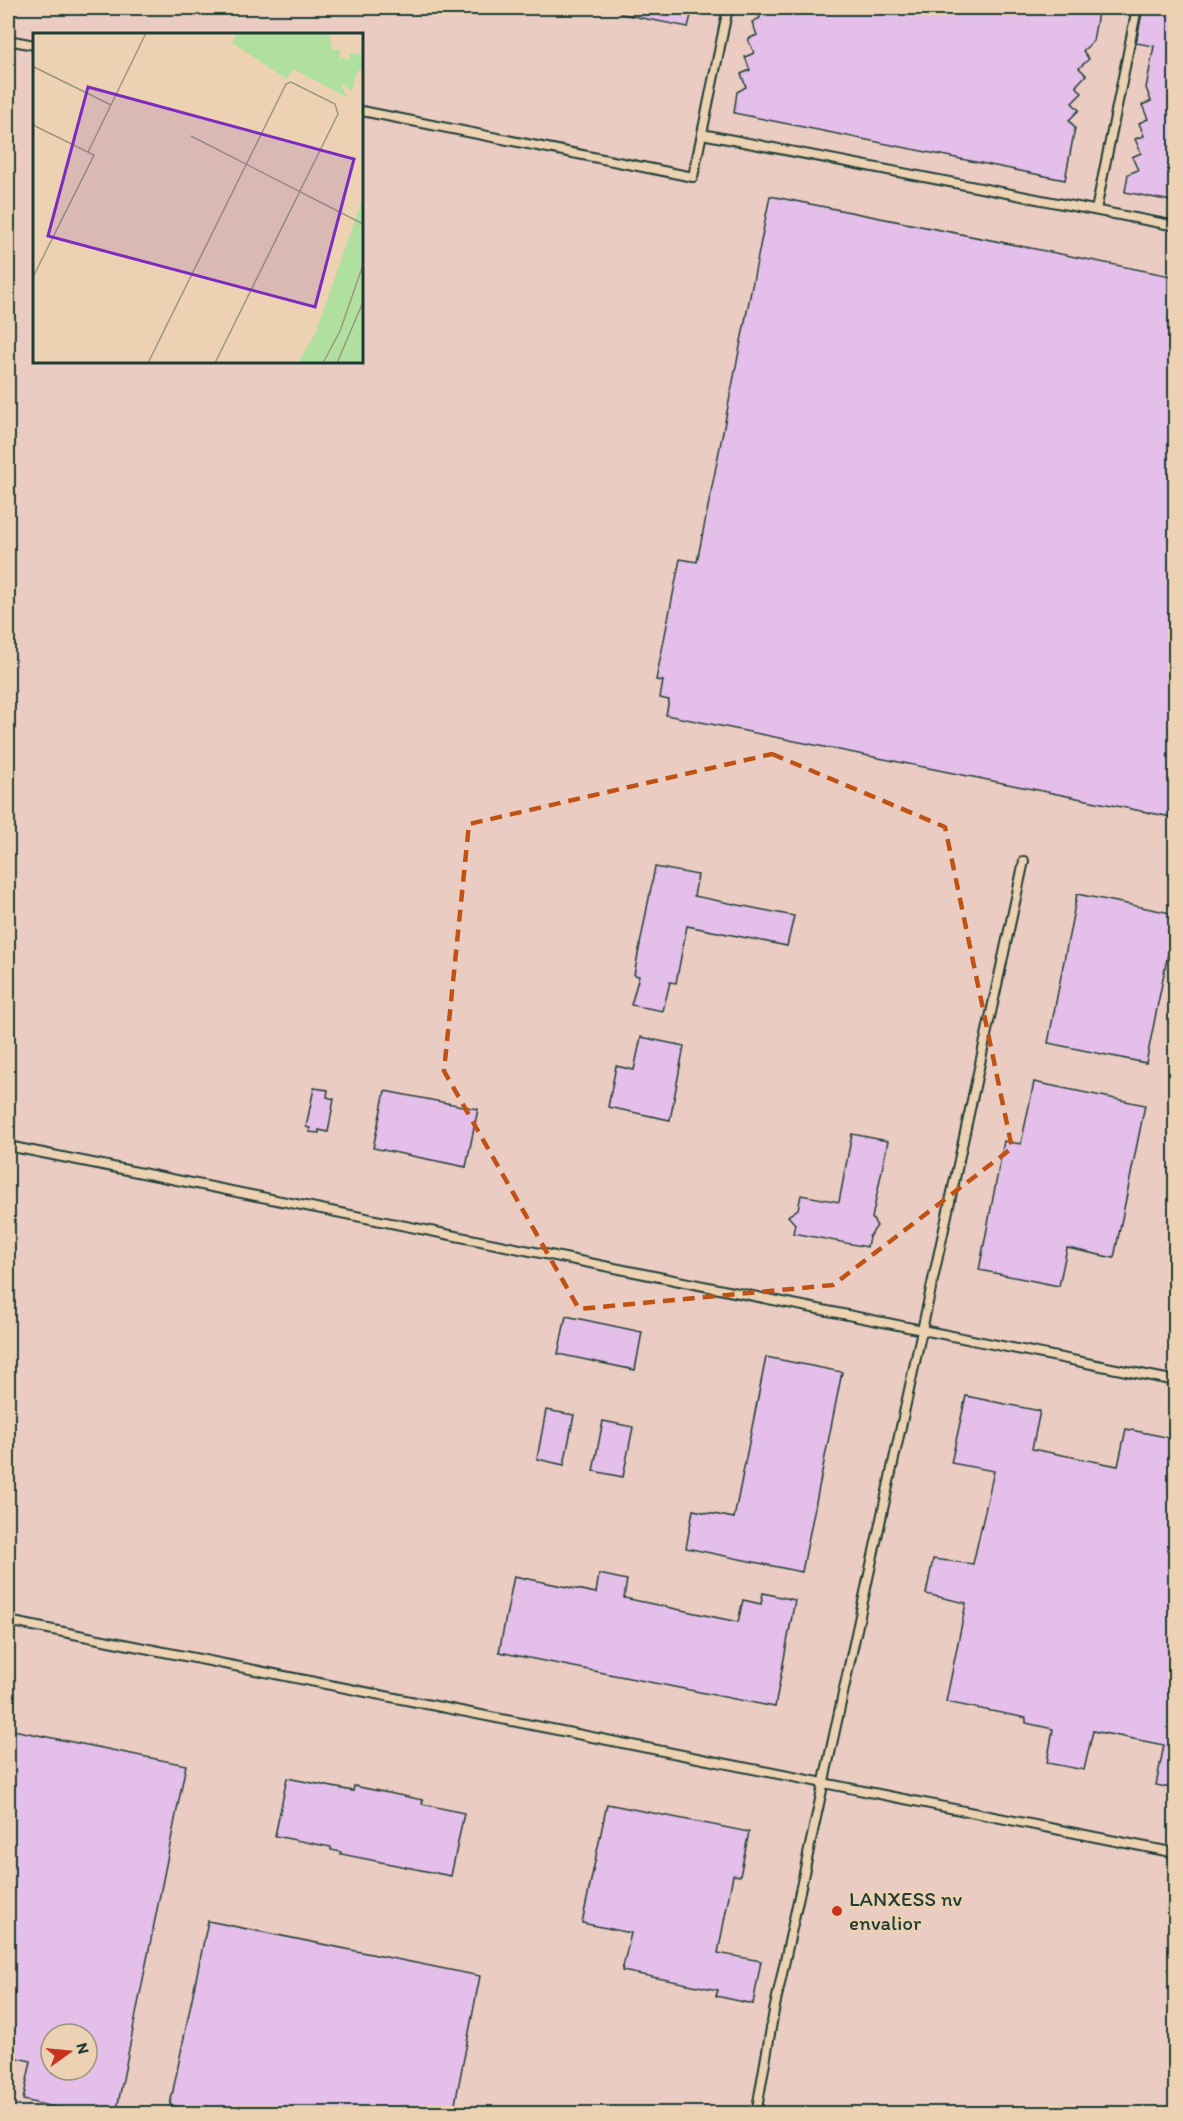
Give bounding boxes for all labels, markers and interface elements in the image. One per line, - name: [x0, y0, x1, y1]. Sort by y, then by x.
- inset map: [33, 33, 363, 363]
- place label: LANXESS nv envalior: [849, 1886, 963, 1935]
- marker: LANXESS nv envalior: [830, 1904, 844, 1918]
- north arrow: [39, 2022, 99, 2082]
- text: N: [72, 2041, 94, 2056]

